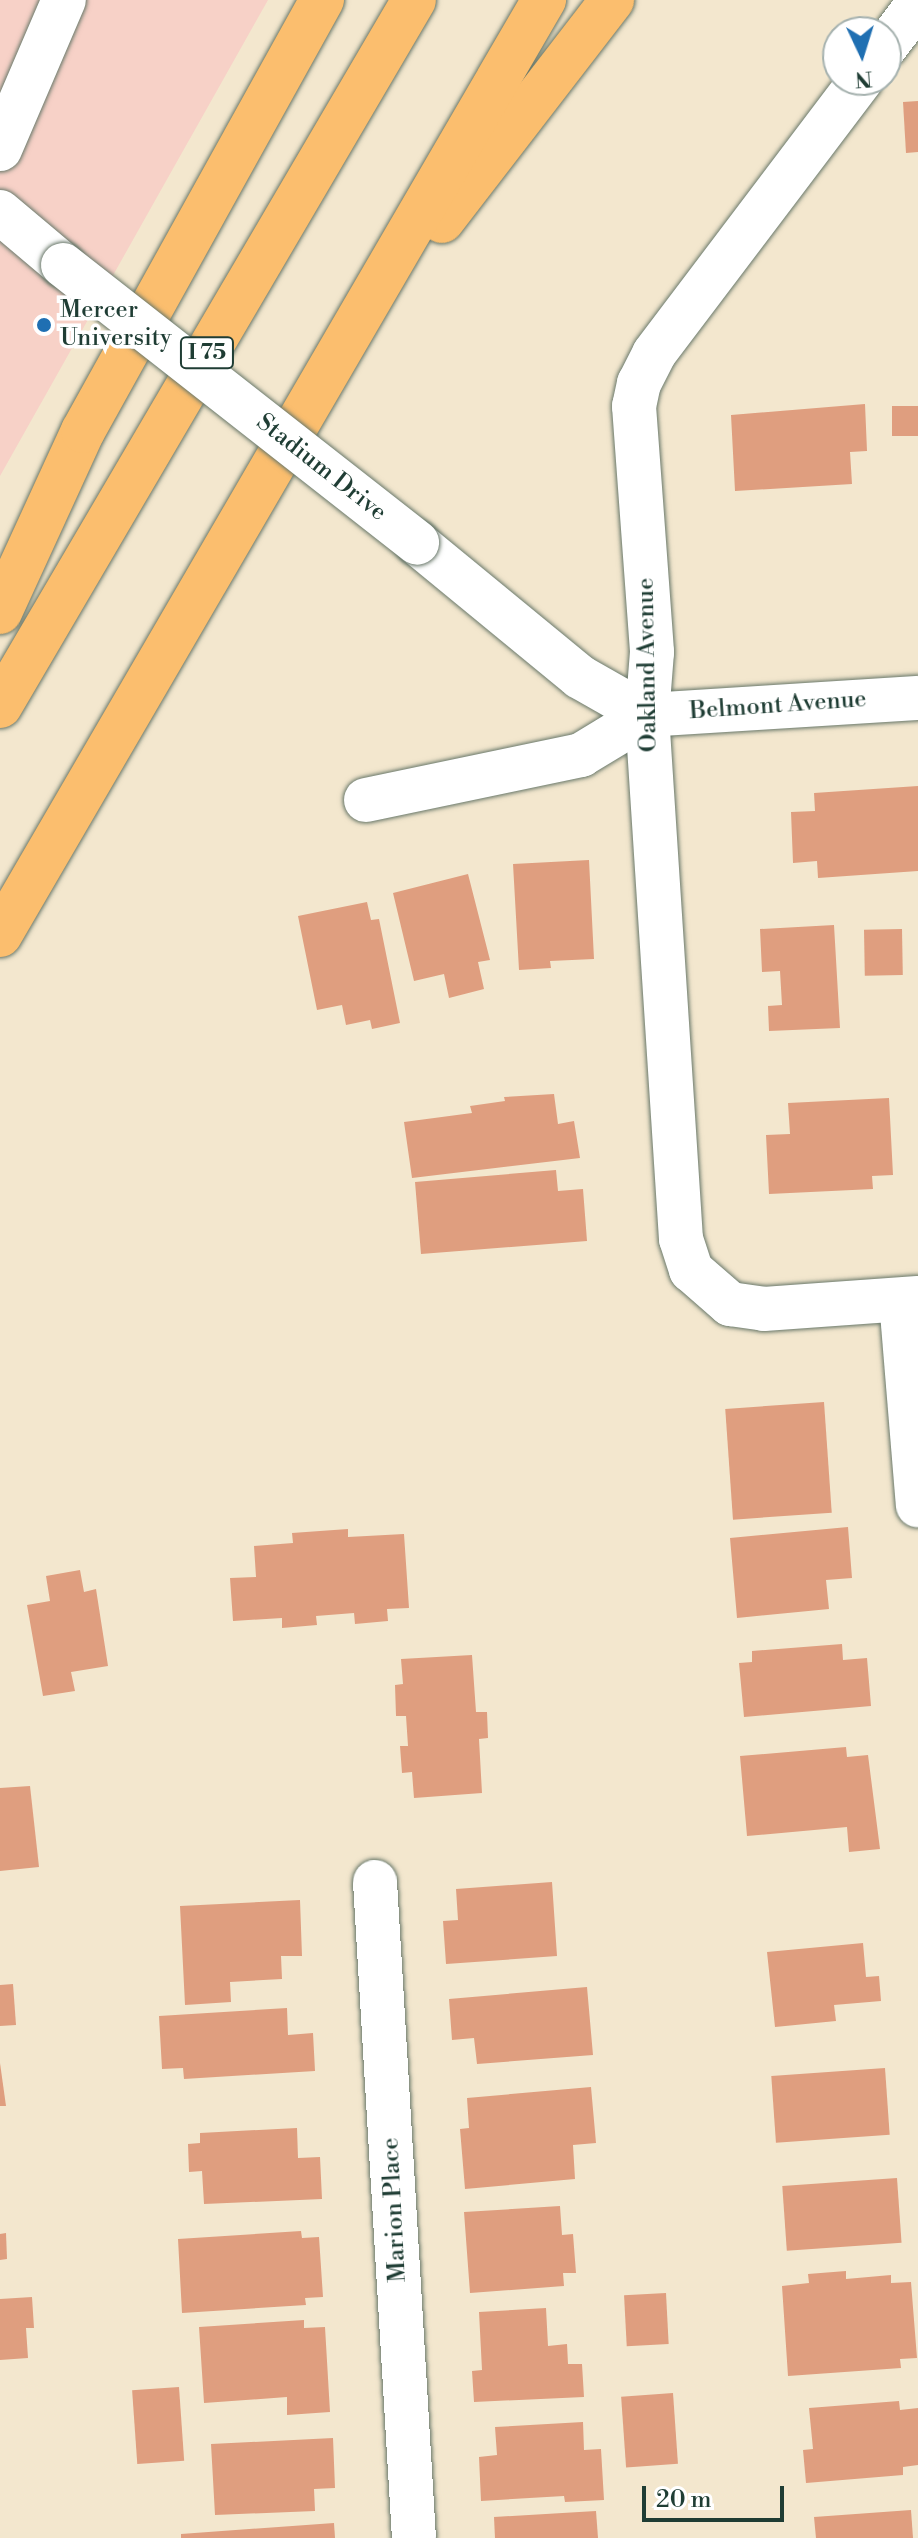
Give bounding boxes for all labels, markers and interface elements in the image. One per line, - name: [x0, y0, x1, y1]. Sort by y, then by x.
- north arrow: [822, 16, 902, 96]
- text: N: [854, 64, 873, 93]
- place label: Mercer University: [60, 297, 172, 353]
- marker: Mercer University: [35, 316, 53, 334]
- road number: I 75: [179, 335, 235, 371]
- street label: Stadium Drive: [250, 408, 392, 528]
- street label: Oakland Avenue: [632, 577, 664, 753]
- street label: Belmont Avenue: [688, 685, 868, 727]
- street label: Marion Place: [377, 2137, 413, 2283]
- scale bar: [646, 2470, 788, 2520]
- text: 20 m: [656, 2485, 712, 2515]

